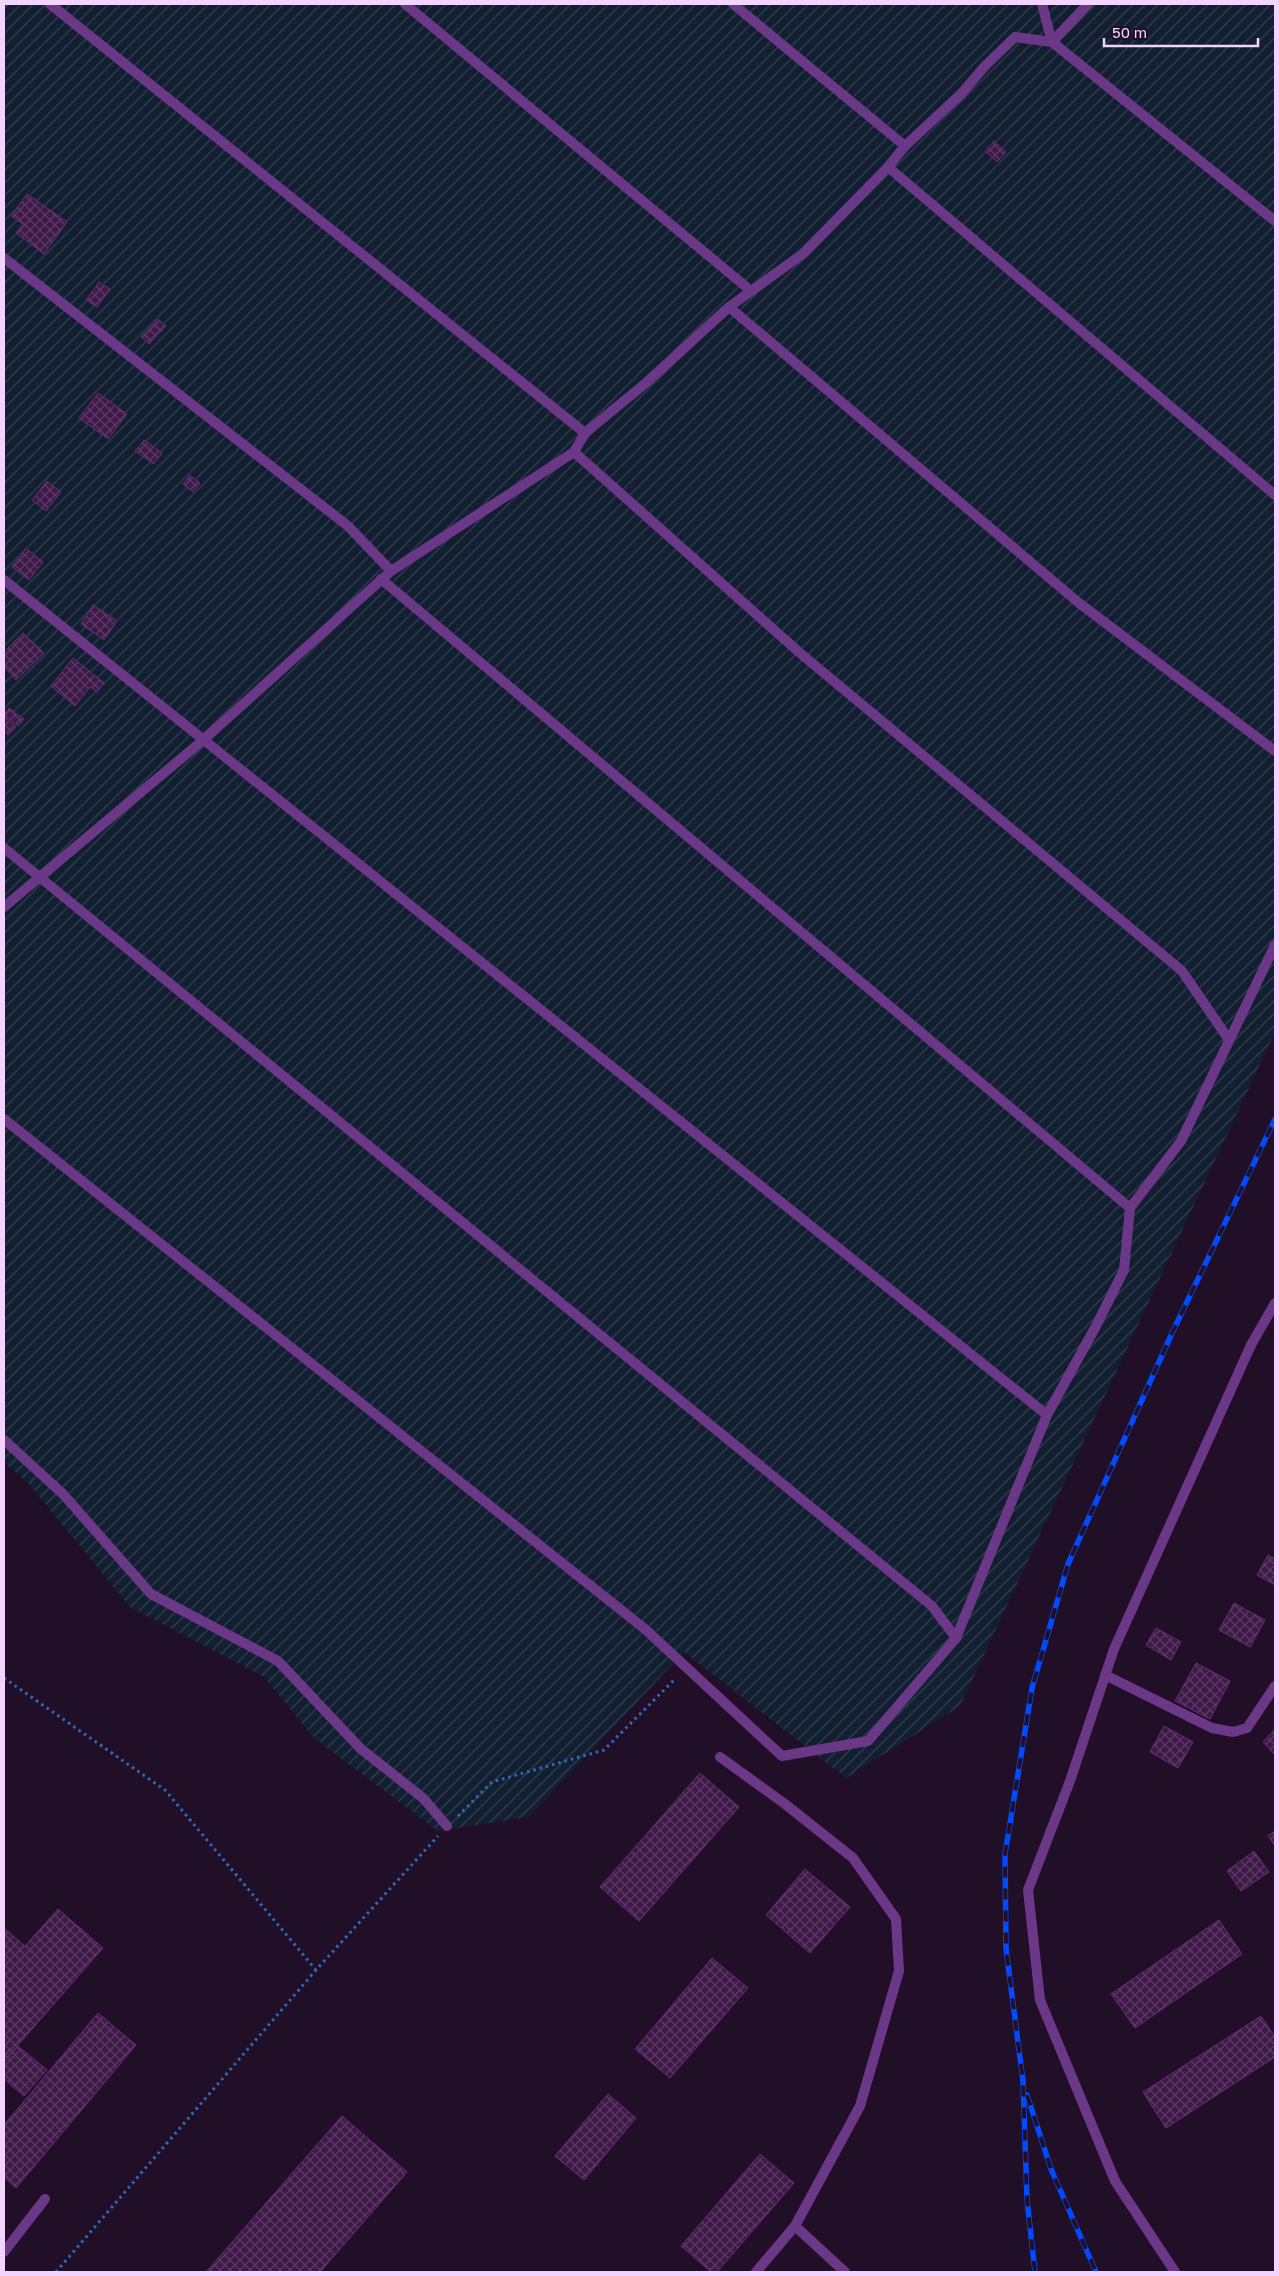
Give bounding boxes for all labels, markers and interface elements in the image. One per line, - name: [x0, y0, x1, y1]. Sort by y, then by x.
- scale bar: [1104, 15, 1258, 47]
- text: 50 m: [1112, 23, 1147, 41]

